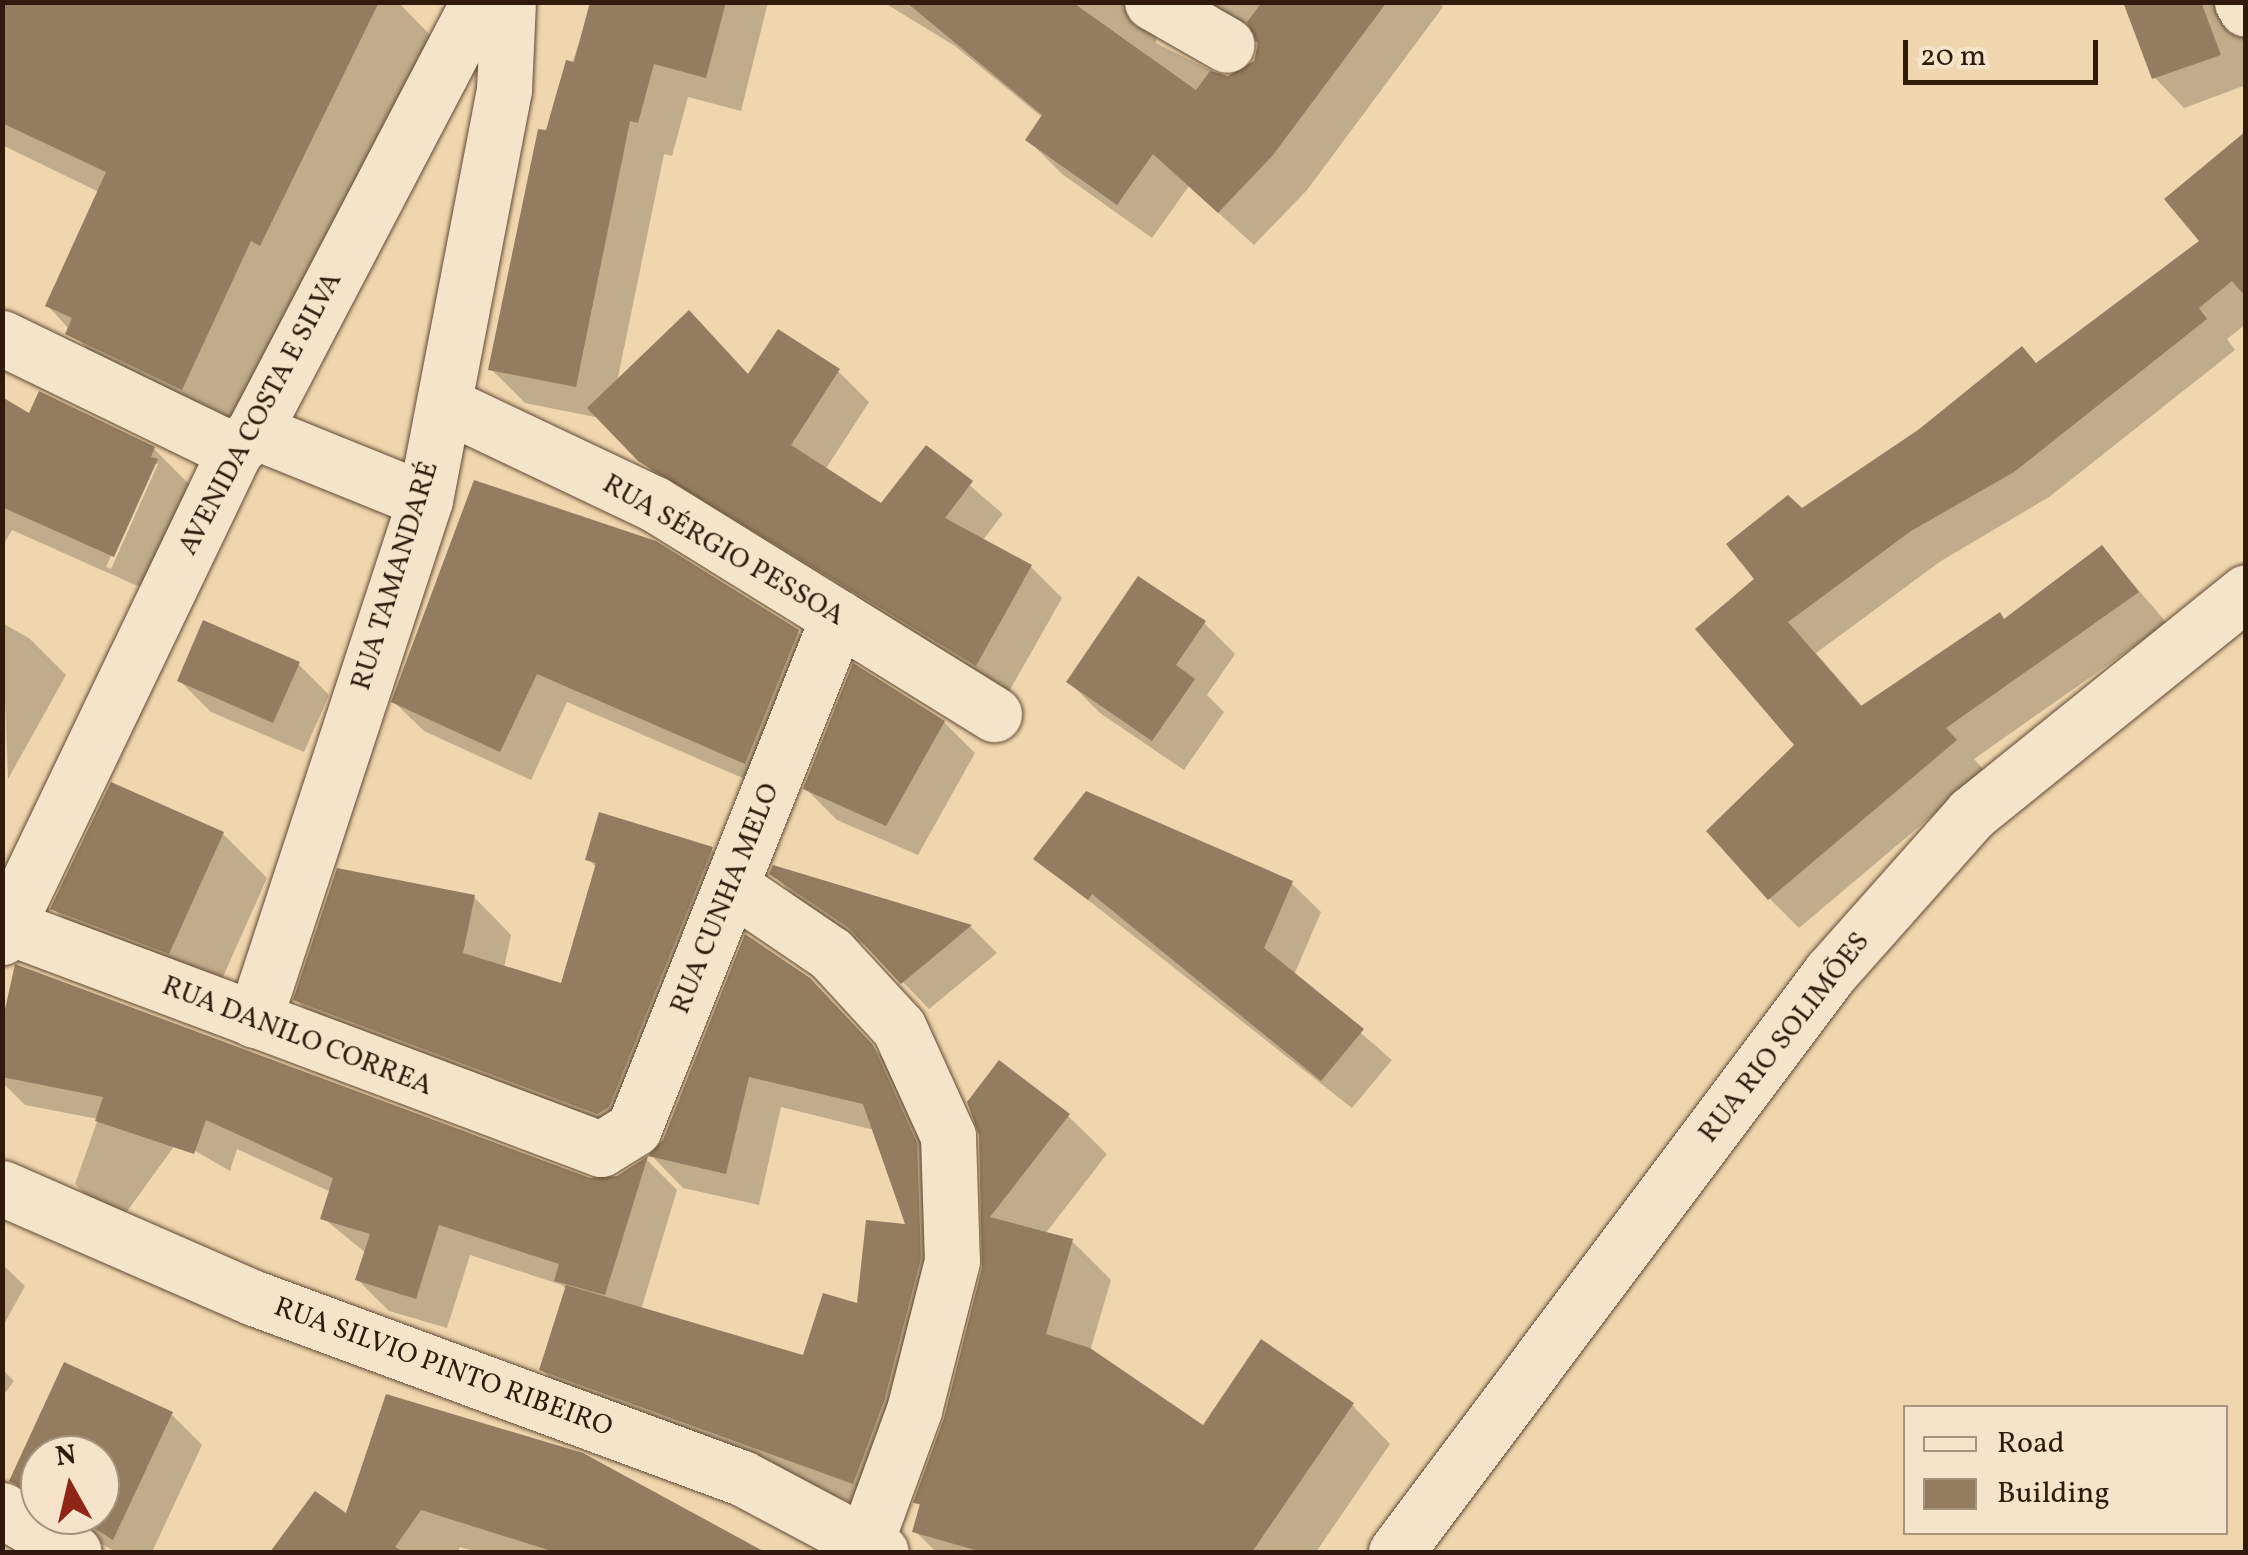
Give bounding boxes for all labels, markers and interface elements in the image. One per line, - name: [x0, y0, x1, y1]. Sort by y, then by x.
- scale bar: [1908, 20, 2103, 82]
- text: 20 m: [1920, 36, 1986, 78]
- street label: AVENIDA COSTA E SILVA: [172, 267, 350, 561]
- street label: RUA TAMANDARÉ: [345, 457, 447, 695]
- street label: RUA SÉRGIO PESSOA: [596, 468, 850, 634]
- street label: RUA CUNHA MELO: [664, 779, 788, 1019]
- street label: RUA RIO SOLIMÕES: [1692, 926, 1878, 1150]
- street label: RUA DANILO CORREA: [157, 970, 437, 1104]
- street label: RUA SILVIO PINTO RIBEIRO: [269, 1291, 617, 1445]
- legend: [1903, 1405, 2228, 1535]
- text: Road: [1997, 1423, 2065, 1465]
- north arrow: [20, 1435, 120, 1535]
- text: N: [53, 1436, 79, 1478]
- text: Building: [1997, 1473, 2110, 1515]

